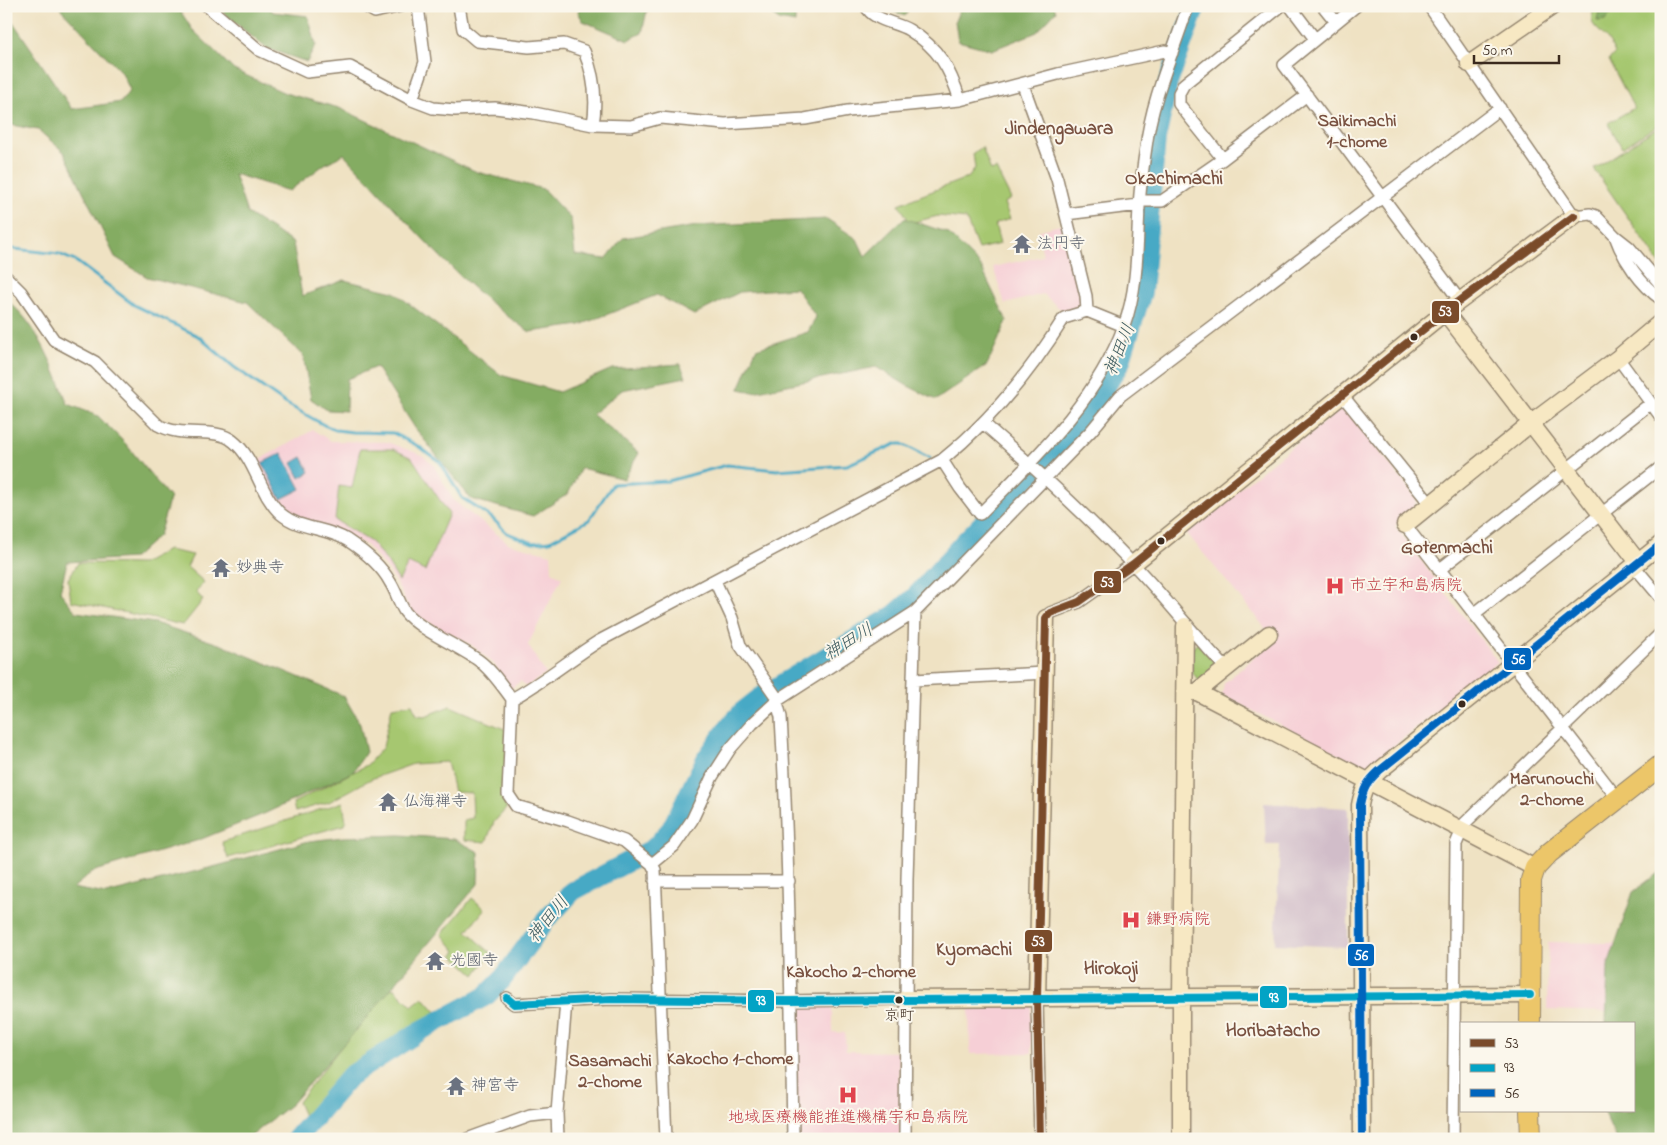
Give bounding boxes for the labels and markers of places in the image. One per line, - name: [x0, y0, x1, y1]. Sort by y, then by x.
- place label: 法円寺: [1037, 232, 1085, 256]
- temple icon: 法円寺: [1011, 233, 1033, 255]
- unlabelled marker: [1409, 332, 1419, 342]
- unlabelled marker: [1156, 536, 1166, 546]
- place label: 妙典寺: [236, 556, 284, 580]
- temple icon: 妙典寺: [210, 557, 232, 579]
- place label: 市立宇和島病院: [1350, 574, 1462, 598]
- hospital icon: 市立宇和島病院: [1324, 575, 1346, 597]
- unlabelled marker: [1457, 699, 1467, 709]
- place label: 仏海禅寺: [403, 790, 467, 814]
- temple icon: 仏海禅寺: [377, 791, 399, 813]
- place label: 鎌野病院: [1146, 908, 1210, 932]
- hospital icon: 鎌野病院: [1120, 909, 1142, 931]
- place label: 光國寺: [450, 949, 498, 973]
- temple icon: 光國寺: [424, 950, 446, 972]
- marker: 京町: [894, 995, 904, 1005]
- place label: 京町: [884, 1005, 915, 1027]
- place label: 神宮寺: [471, 1074, 519, 1098]
- temple icon: 神宮寺: [445, 1075, 467, 1097]
- hospital icon: 地域医療機能推進機構宇和島病院: [837, 1084, 859, 1106]
- place label: 地域医療機能推進機構宇和島病院: [728, 1106, 968, 1130]

